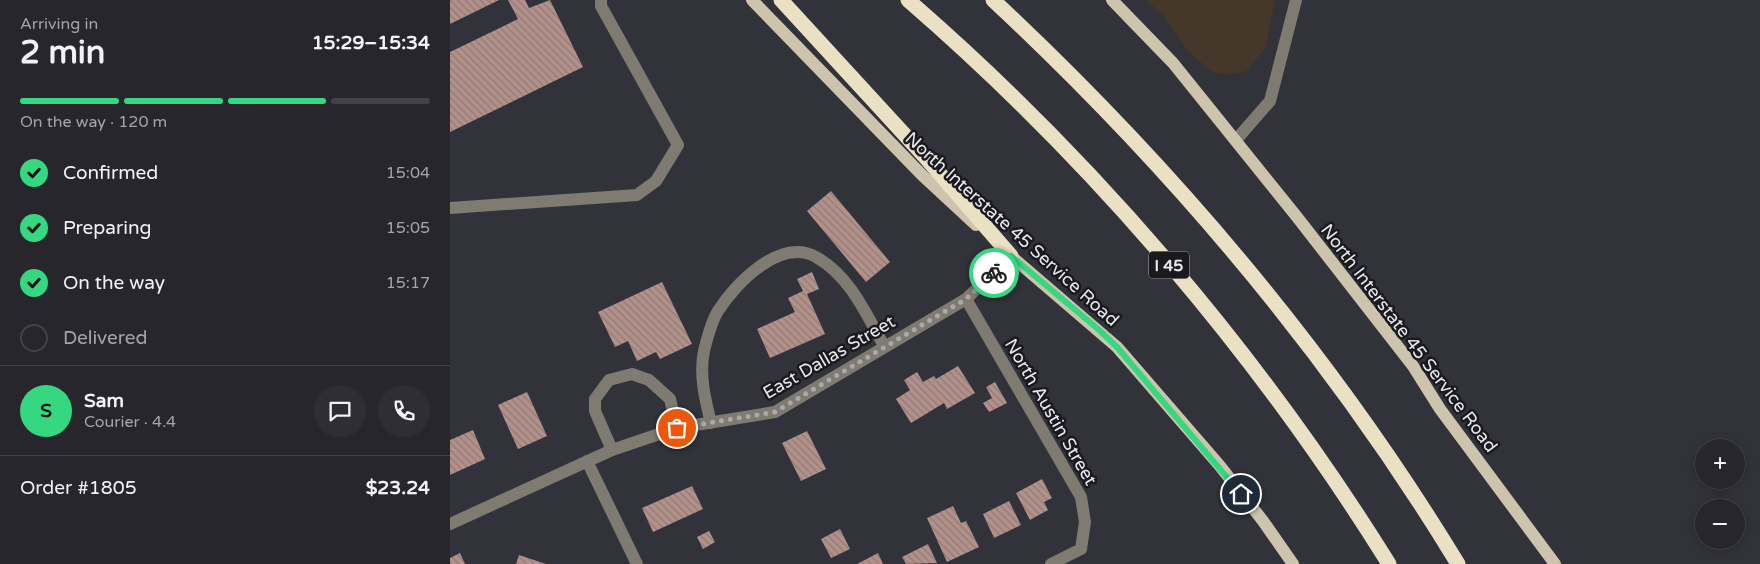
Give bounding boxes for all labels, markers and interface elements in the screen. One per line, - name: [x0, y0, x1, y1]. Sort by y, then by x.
- text: Arriving in: [20, 14, 98, 34]
- text: 15:29–15:34: [312, 32, 430, 54]
- text: 2 min: [20, 34, 105, 72]
- text: On the way · 120 m: [20, 112, 167, 132]
- street label: North Interstate 45 Service Road: [901, 127, 1123, 331]
- icon: check: [20, 159, 48, 187]
- text: Confirmed: [63, 162, 158, 184]
- text: 15:04: [386, 163, 430, 183]
- icon: check: [20, 214, 48, 242]
- text: Preparing: [63, 217, 152, 239]
- text: 15:05: [386, 218, 430, 238]
- street label: North Interstate 45 Service Road: [1316, 220, 1502, 456]
- courier: [969, 248, 1019, 298]
- road number: I 45: [1149, 252, 1189, 278]
- icon: bike: [980, 259, 1008, 287]
- icon: check: [20, 269, 48, 297]
- text: On the way: [63, 272, 165, 294]
- text: 15:17: [386, 273, 430, 293]
- street label: East Dallas Street: [759, 310, 899, 404]
- text: Delivered: [63, 327, 148, 349]
- street label: North Austin Street: [1000, 335, 1102, 489]
- button: chat: [314, 385, 366, 437]
- button: phone: [378, 385, 430, 437]
- text: Sam: [84, 390, 124, 412]
- text: S: [40, 400, 52, 422]
- pin: [656, 407, 698, 449]
- text: Courier · 4.4: [84, 412, 176, 432]
- icon: bag: [663, 414, 691, 442]
- map controls: [1695, 439, 1745, 549]
- button: +: [1695, 439, 1745, 489]
- pin: [1220, 473, 1262, 515]
- text: Order #1805: [20, 477, 137, 499]
- text: $23.24: [366, 477, 430, 499]
- icon: home: [1227, 480, 1255, 508]
- button: −: [1695, 499, 1745, 549]

